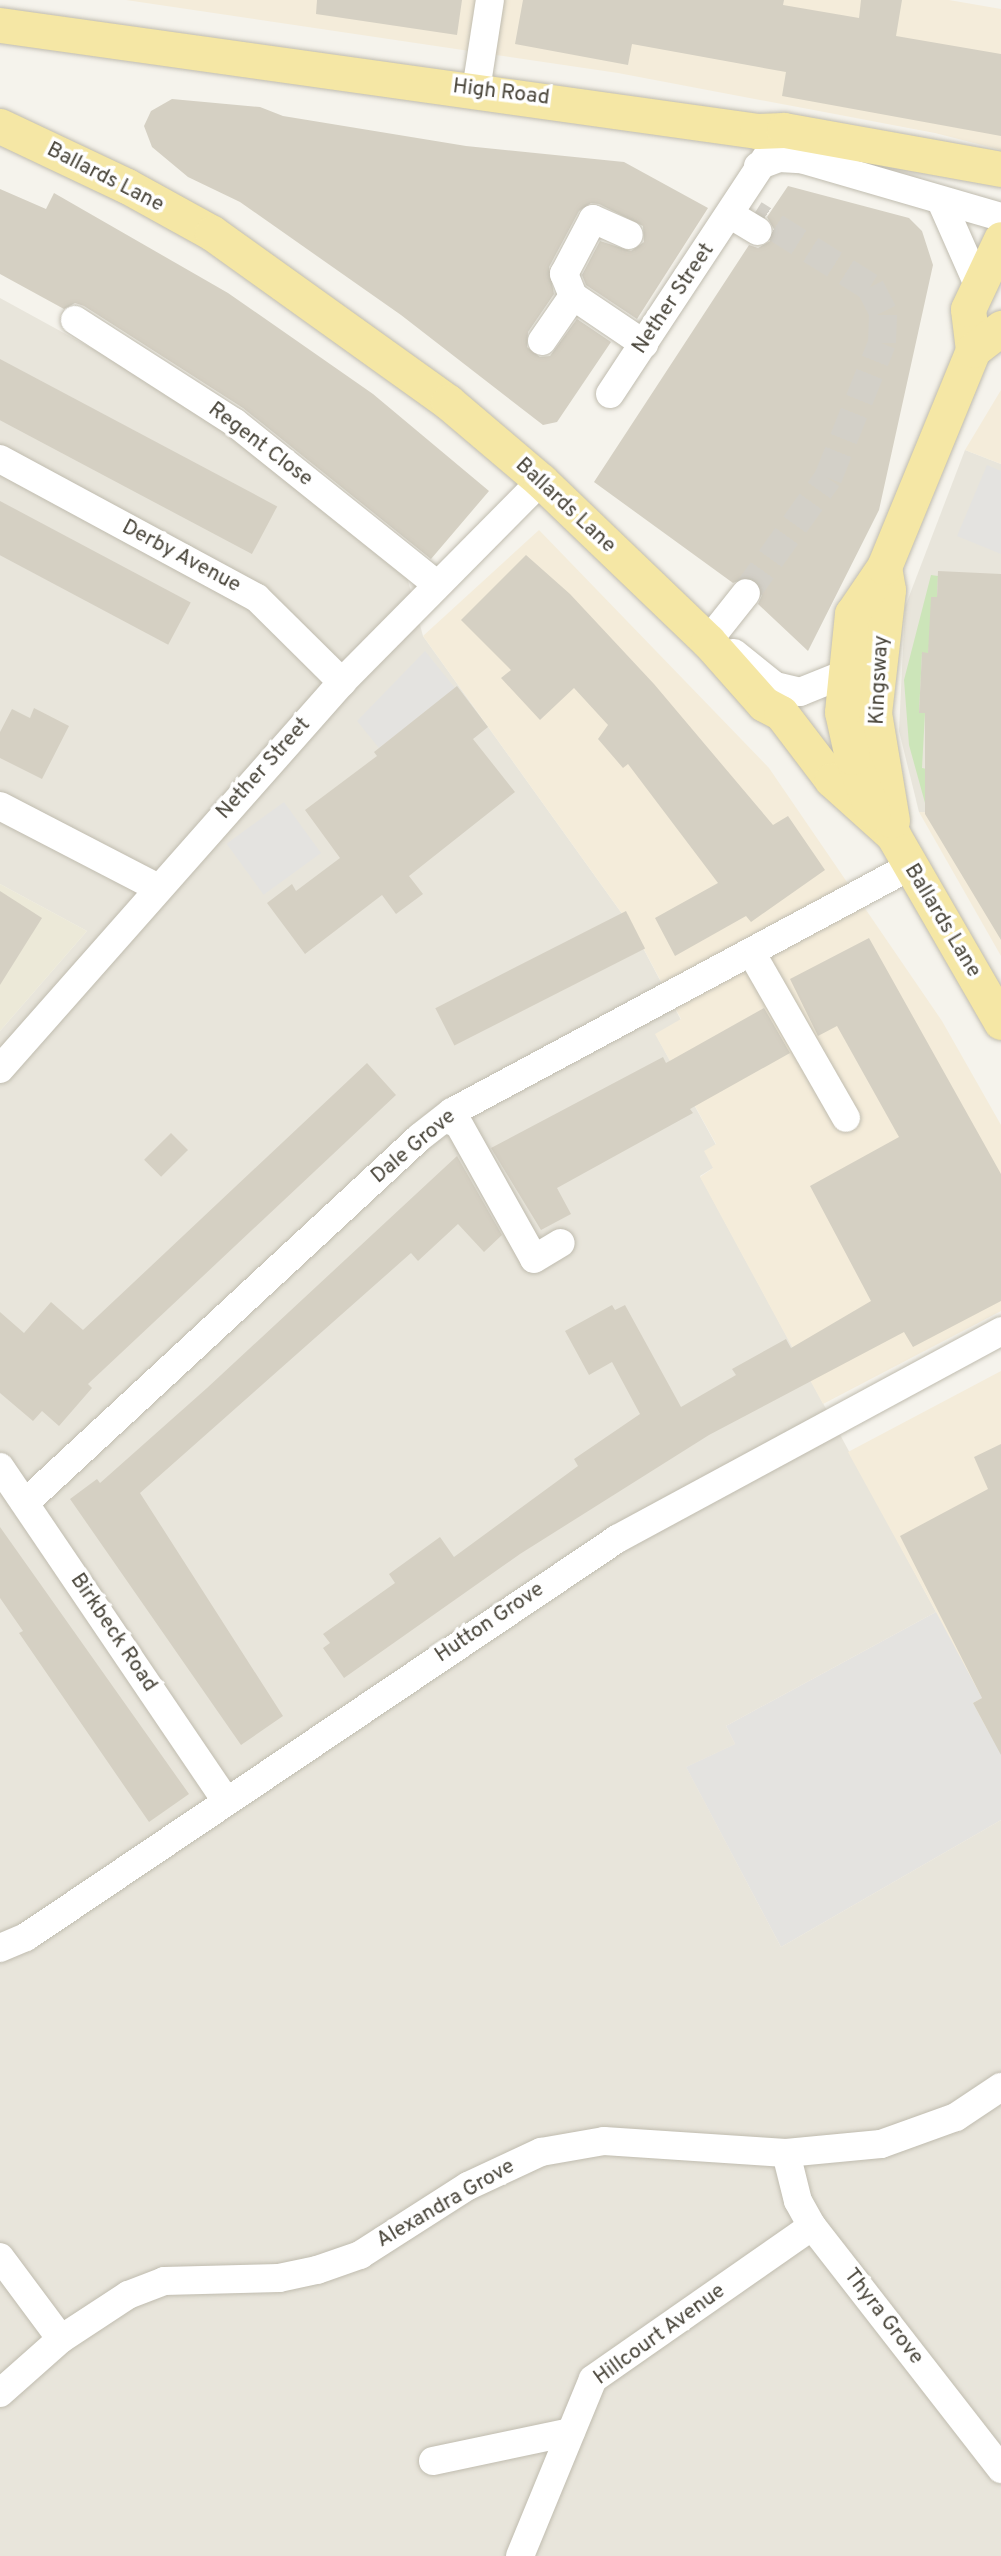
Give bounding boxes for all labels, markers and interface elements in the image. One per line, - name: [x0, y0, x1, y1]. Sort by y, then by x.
- street label: High Road: [451, 75, 551, 111]
- street label: Ballards Lane: [42, 138, 168, 218]
- street label: Nether Street: [628, 239, 720, 359]
- street label: Regent Close: [203, 398, 317, 492]
- street label: Ballards Lane: [510, 453, 620, 559]
- street label: Derby Avenue: [117, 515, 245, 599]
- street label: Kingsway: [865, 635, 895, 725]
- street label: Nether Street: [212, 713, 316, 825]
- street label: Ballards Lane: [898, 860, 986, 982]
- street label: Dale Grove: [367, 1104, 461, 1190]
- street label: Birkbeck Road: [64, 1569, 162, 1697]
- street label: Hutton Grove: [431, 1577, 549, 1669]
- street label: Alexandra Grove: [372, 2154, 520, 2254]
- street label: Thyra Grove: [838, 2264, 928, 2370]
- street label: Hillcourt Avenue: [589, 2279, 731, 2391]

